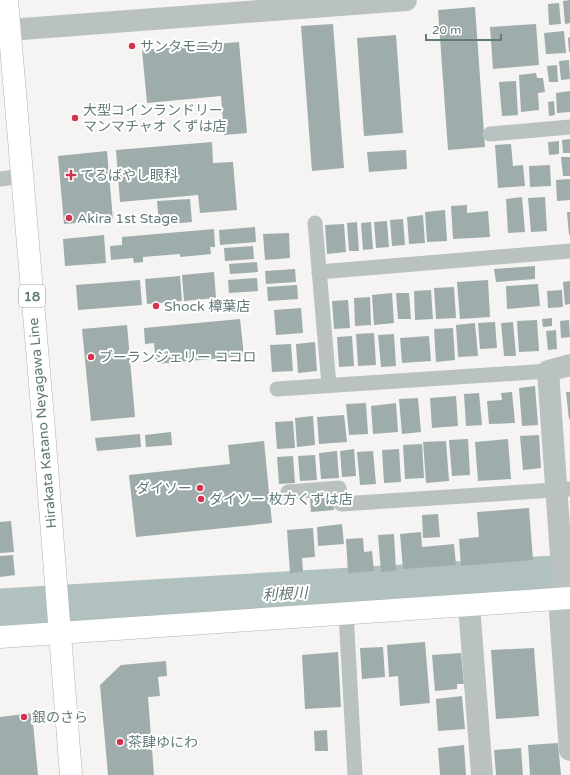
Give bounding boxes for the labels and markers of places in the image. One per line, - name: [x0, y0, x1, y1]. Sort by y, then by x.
- place label: サンタモニカ: [140, 38, 224, 55]
- marker: サンタモニカ: [127, 41, 137, 51]
- place label: 大型コインランドリー マンマチャオ くずは店: [83, 102, 227, 135]
- marker: 大型コインランドリー マンマチャオ くずは店: [70, 113, 80, 123]
- place label: てるばやし眼科: [80, 167, 178, 184]
- marker: てるばやし眼科: [65, 169, 77, 181]
- place label: Akira 1st Stage: [77, 210, 178, 227]
- marker: Akira 1st Stage: [64, 213, 74, 223]
- place label: Shock 樟葉店: [164, 298, 250, 315]
- marker: Shock 樟葉店: [151, 301, 161, 311]
- place label: ブーランジェリー ココロ: [99, 349, 257, 366]
- marker: ブーランジェリー ココロ: [86, 352, 96, 362]
- place label: ダイソー: [136, 480, 192, 497]
- marker: ダイソー: [195, 483, 205, 493]
- place label: ダイソー 枚方くずは店: [209, 491, 353, 508]
- marker: ダイソー 枚方くずは店: [196, 494, 206, 504]
- place label: 銀のさら: [32, 709, 88, 726]
- marker: 銀のさら: [19, 712, 29, 722]
- place label: 茶肆ゆにわ: [128, 734, 198, 751]
- marker: 茶肆ゆにわ: [115, 737, 125, 747]

